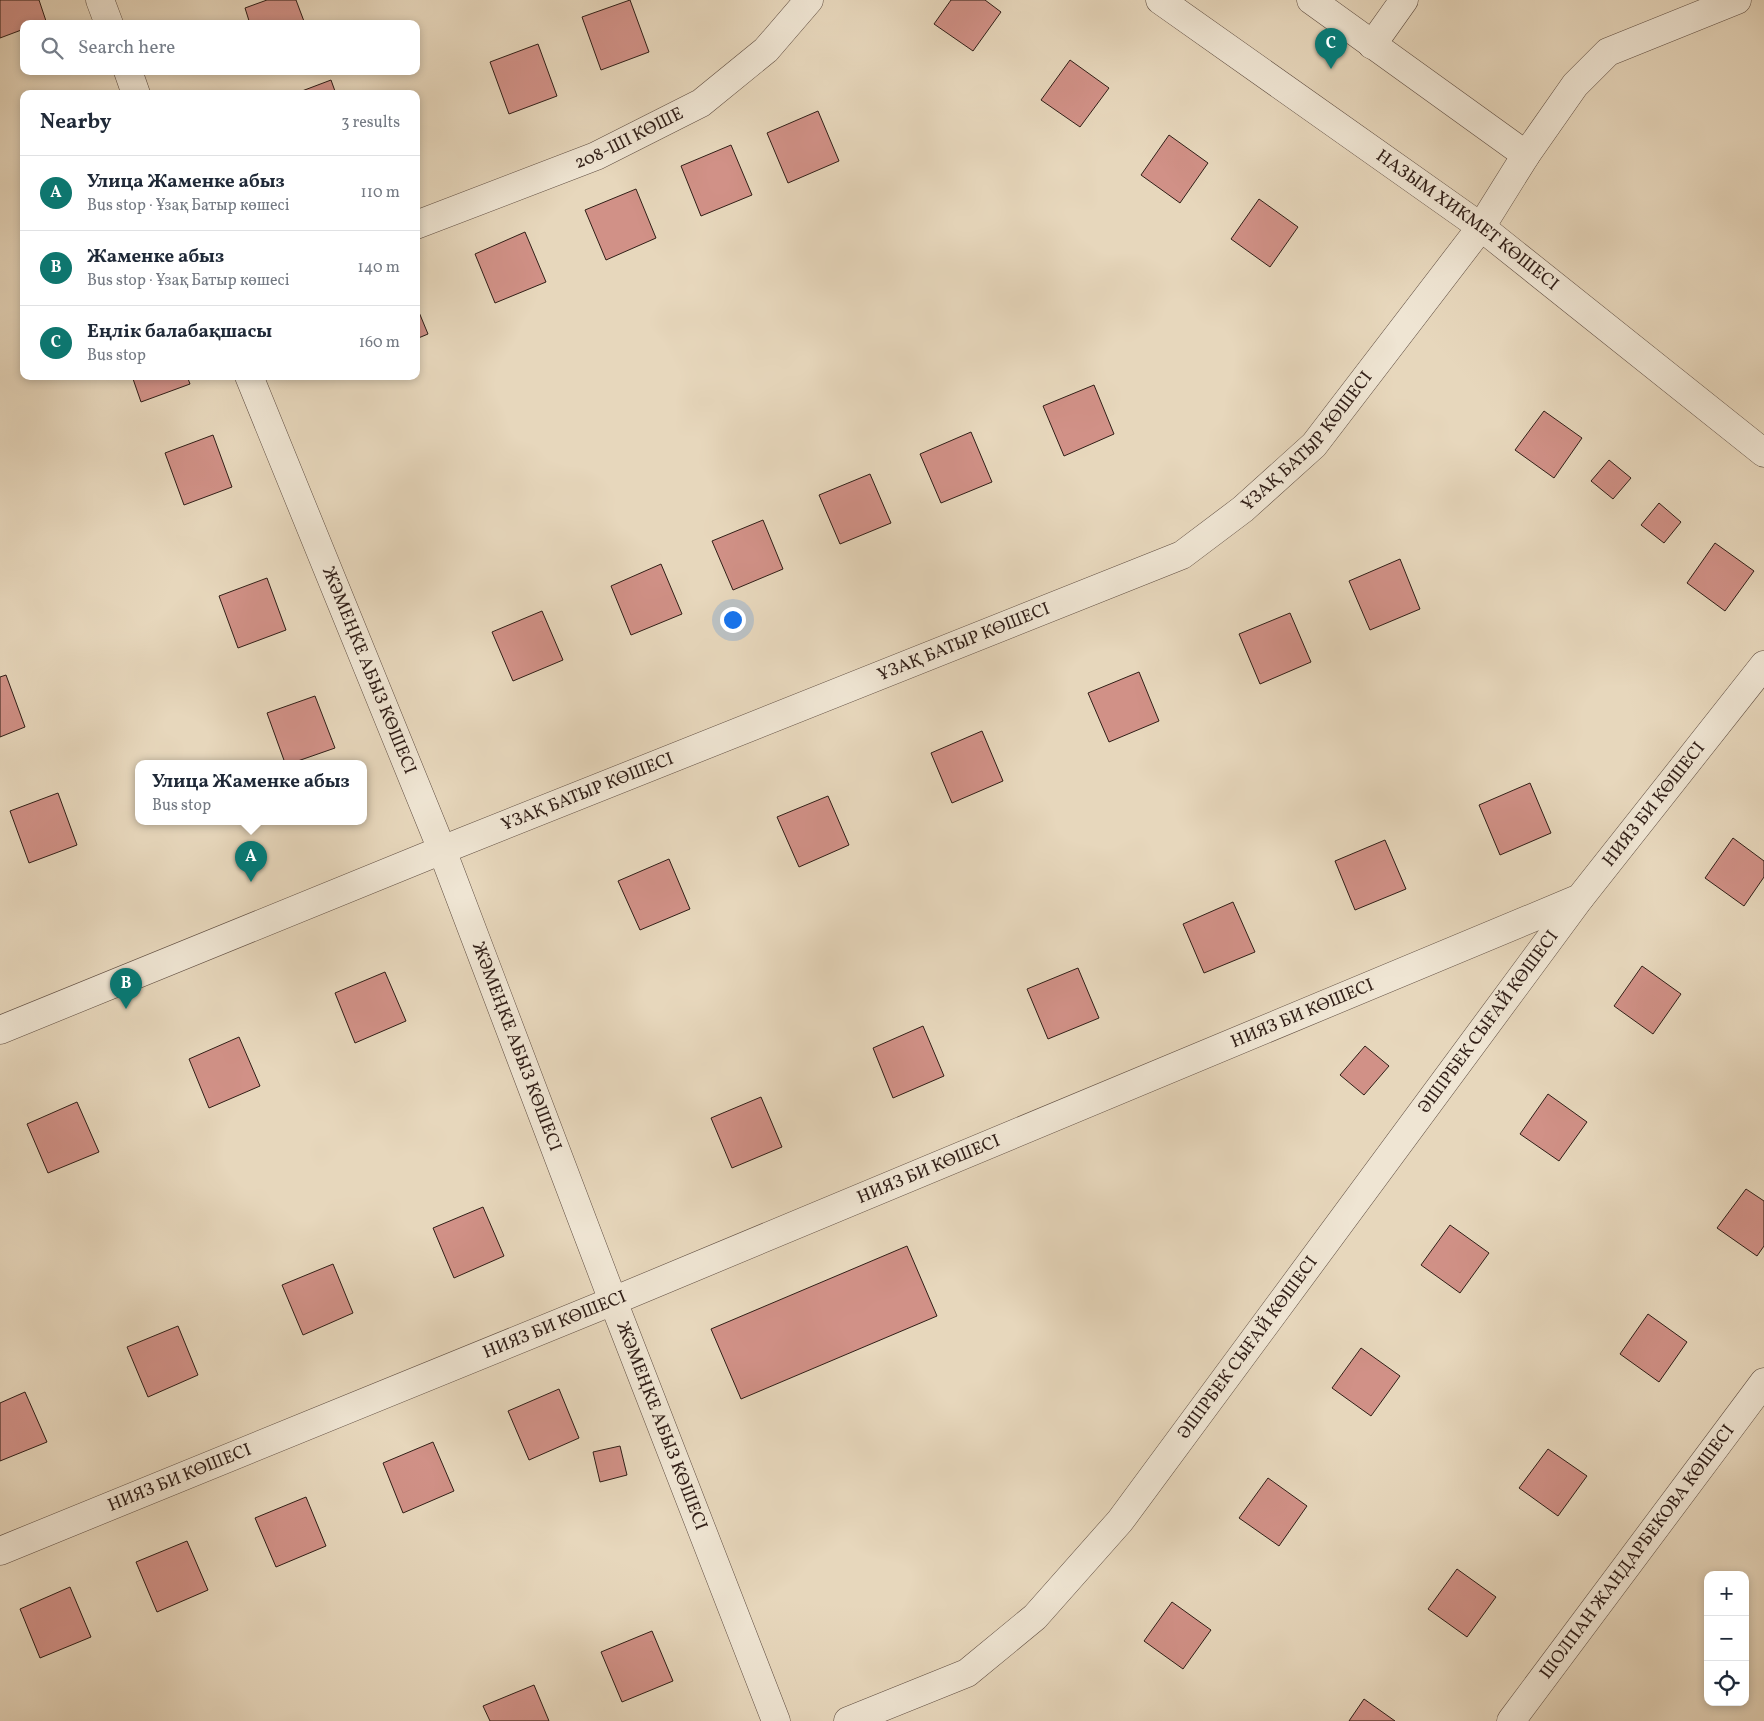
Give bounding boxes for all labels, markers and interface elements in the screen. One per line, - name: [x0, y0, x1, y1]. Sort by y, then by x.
- search box: [20, 20, 420, 75]
- pin: C: [1315, 28, 1347, 69]
- icon: search: [38, 34, 66, 62]
- text: Search here: [78, 35, 175, 61]
- street label: 208-ШІ КӨШЕ: [571, 101, 688, 176]
- text: Nearby: [40, 108, 111, 137]
- text: 3 results: [341, 112, 400, 134]
- street label: НАЗЫМ ХИКМЕТ КӨШЕСІ: [1371, 144, 1564, 297]
- text: Улица Жаменке абыз: [87, 169, 285, 195]
- text: A: [50, 182, 62, 204]
- text: 110 m: [361, 182, 400, 204]
- text: Bus stop · Ұзақ Батыр көшесі: [87, 195, 290, 217]
- text: Жаменке абыз: [87, 244, 224, 270]
- text: B: [51, 257, 61, 279]
- text: 140 m: [358, 257, 400, 279]
- text: Bus stop · Ұзақ Батыр көшесі: [87, 270, 290, 292]
- text: Еңлік балабақшасы: [87, 319, 272, 345]
- text: C: [51, 332, 61, 354]
- text: 160 m: [359, 332, 400, 354]
- text: Bus stop: [87, 345, 146, 367]
- street label: ҰЗАҚ БАТЫР КӨШЕСІ: [1236, 366, 1379, 517]
- street label: ЖӘМЕҢКЕ АБЫЗ КӨШЕСІ: [315, 563, 422, 778]
- street label: ҰЗАҚ БАТЫР КӨШЕСІ: [874, 596, 1054, 688]
- your location: [720, 607, 746, 633]
- street label: НИЯЗ БИ КӨШЕСІ: [1597, 737, 1711, 872]
- street label: ҰЗАҚ БАТЫР КӨШЕСІ: [498, 746, 678, 838]
- popup: [135, 760, 367, 825]
- text: Улица Жаменке абыз: [152, 769, 350, 795]
- text: Bus stop: [152, 795, 211, 817]
- pin: A: [235, 841, 267, 882]
- street label: ӘШІРБЕК СЫҒАЙ КӨШЕСІ: [1413, 925, 1564, 1119]
- street label: ЖӘМЕҢКЕ АБЫЗ КӨШЕСІ: [465, 938, 568, 1155]
- pin: B: [110, 968, 142, 1009]
- street label: НИЯЗ БИ КӨШЕСІ: [1227, 973, 1378, 1055]
- street label: НИЯЗ БИ КӨШЕСІ: [853, 1129, 1004, 1210]
- street label: ӘШІРБЕК СЫҒАЙ КӨШЕСІ: [1172, 1251, 1324, 1444]
- street label: НИЯЗ БИ КӨШЕСІ: [479, 1284, 630, 1365]
- street label: ЖӘМЕҢКЕ АБЫЗ КӨШЕСІ: [610, 1318, 713, 1534]
- street label: ШОЛПАН ЖАНДАРБЕКОВА КӨШЕСІ: [1534, 1419, 1741, 1684]
- street label: НИЯЗ БИ КӨШЕСІ: [104, 1437, 255, 1518]
- map controls: [1704, 1571, 1749, 1706]
- button: +: [1704, 1571, 1749, 1616]
- button: −: [1704, 1616, 1749, 1661]
- button: locate: [1704, 1661, 1749, 1706]

